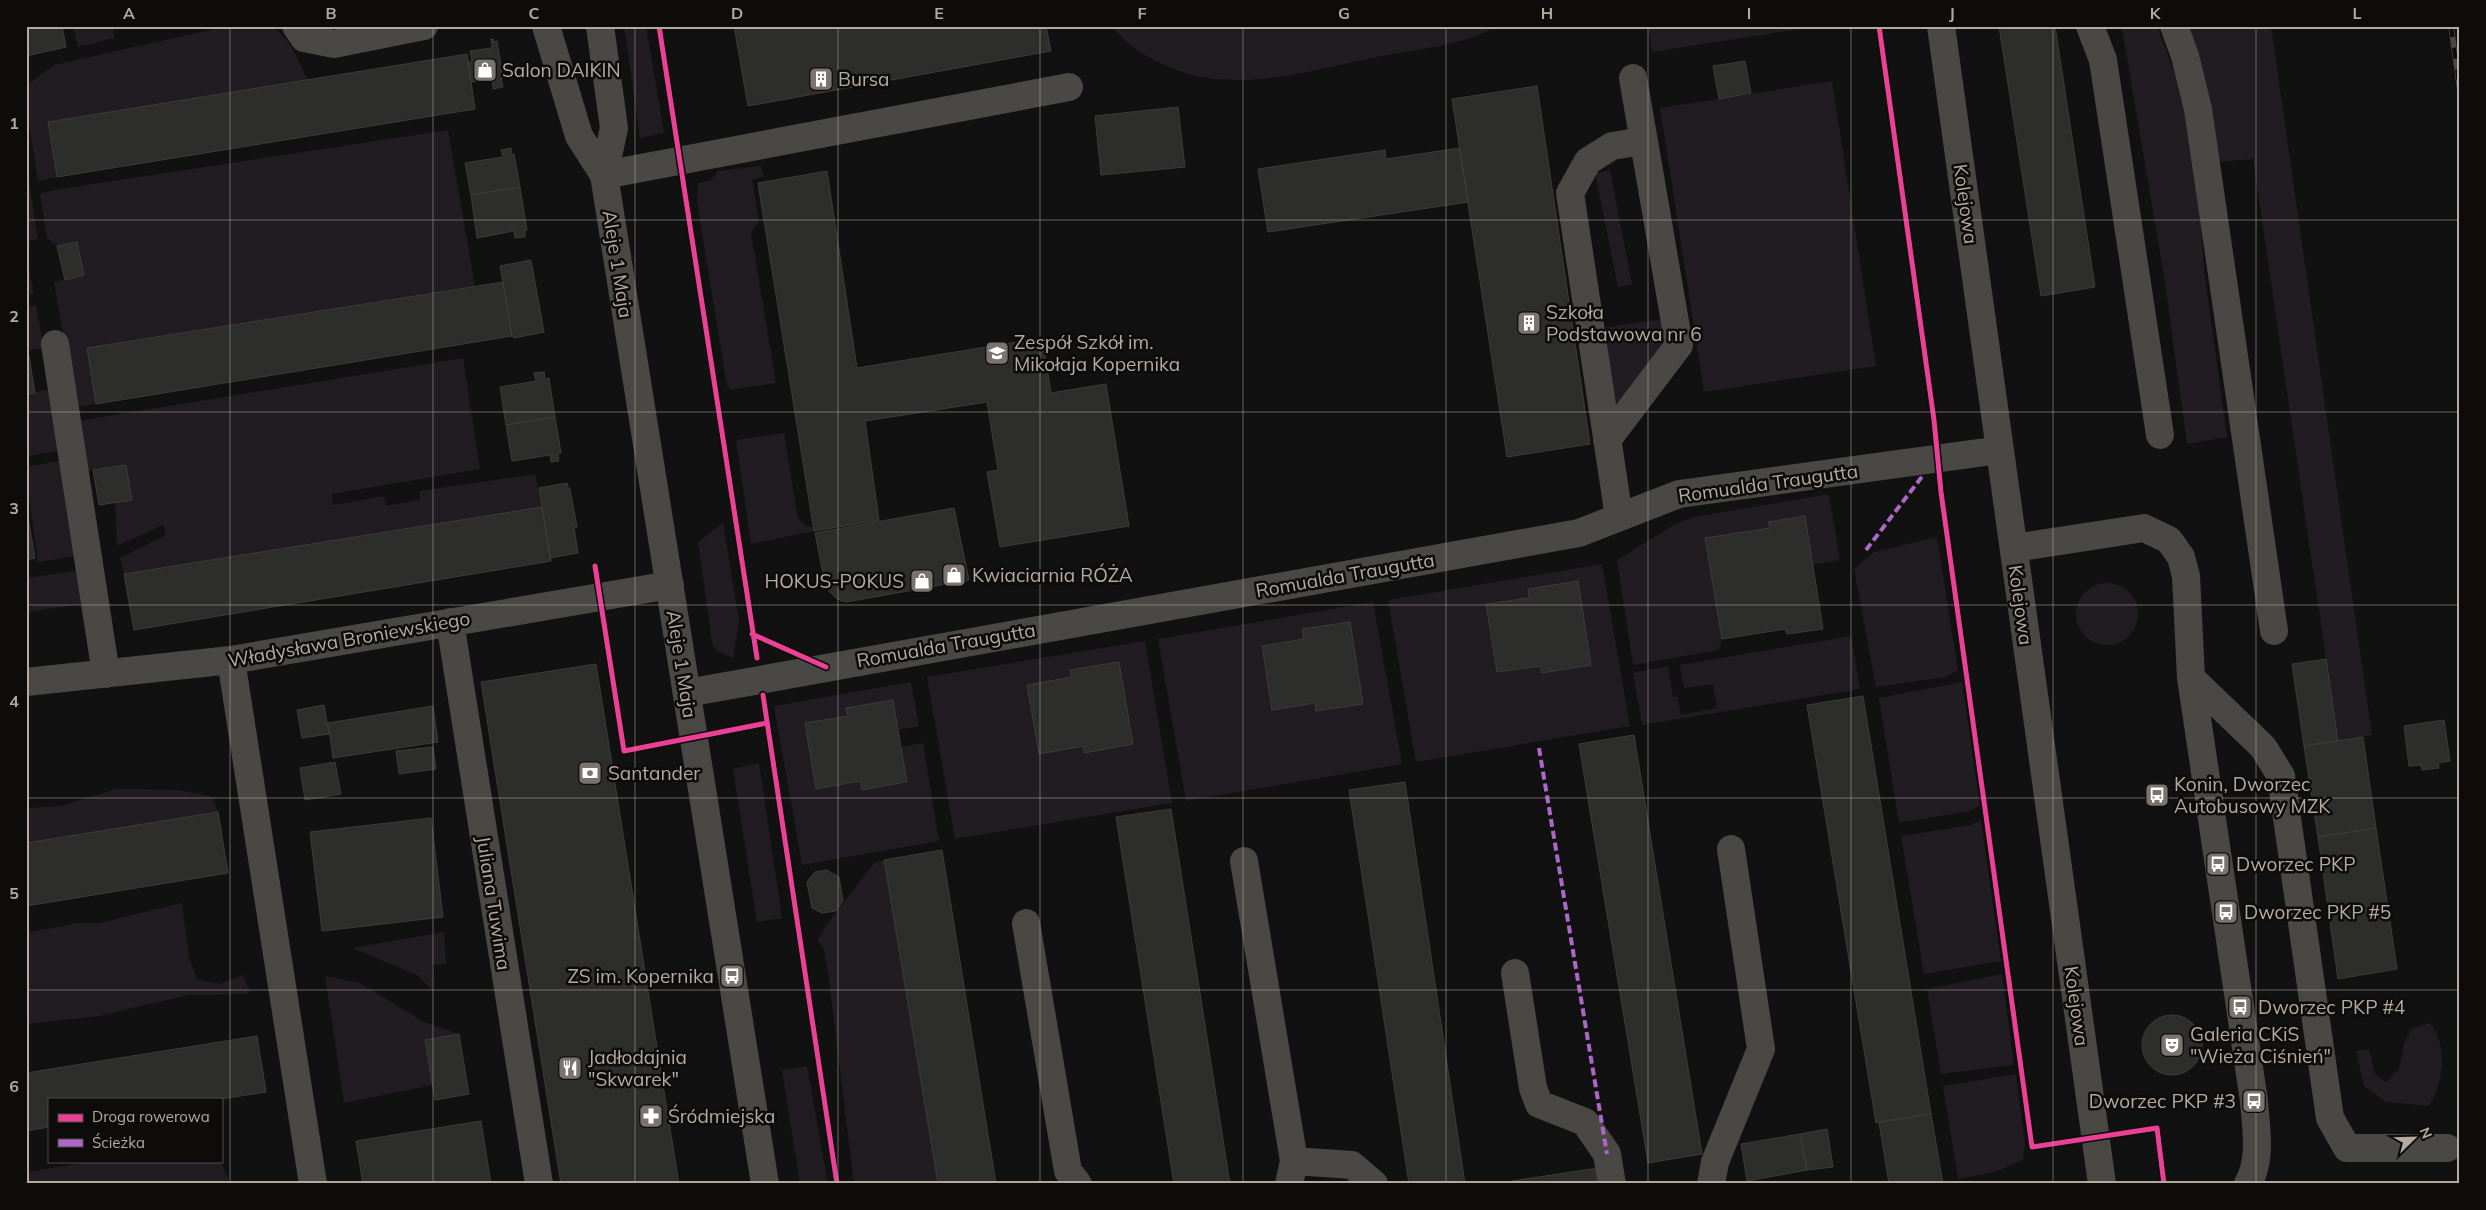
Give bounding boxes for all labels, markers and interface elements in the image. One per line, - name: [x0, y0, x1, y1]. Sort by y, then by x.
- text: A: [123, 3, 135, 23]
- text: B: [325, 3, 337, 23]
- text: C: [529, 3, 540, 23]
- text: D: [731, 3, 743, 23]
- text: E: [934, 3, 944, 23]
- text: F: [1137, 3, 1147, 23]
- text: G: [1338, 3, 1350, 23]
- text: H: [1541, 3, 1553, 23]
- text: I: [1747, 3, 1751, 23]
- text: J: [1949, 3, 1955, 23]
- text: K: [2150, 3, 2162, 23]
- text: L: [2353, 3, 2362, 23]
- shop icon: Salon DAIKIN: [472, 57, 498, 83]
- place label: Salon DAIKIN: [502, 58, 621, 82]
- building icon: Bursa: [808, 66, 834, 92]
- place label: Bursa: [838, 67, 890, 91]
- text: 1: [9, 113, 19, 133]
- street label: Kolejowa: [1949, 162, 1983, 246]
- street label: Aleje 1 Maja: [598, 208, 638, 320]
- place label: Szkoła Podstawowa nr 6: [1546, 300, 1702, 346]
- text: 2: [9, 306, 19, 326]
- building icon: Szkoła Podstawowa nr 6: [1516, 310, 1542, 336]
- place label: Zespół Szkół im. Mikołaja Kopernika: [1014, 330, 1180, 376]
- school or university icon: Zespół Szkół im. Mikołaja Kopernika: [984, 340, 1010, 366]
- street label: Romualda Traugutta: [1677, 459, 1859, 507]
- text: 3: [9, 498, 19, 518]
- street label: Romualda Traugutta: [1254, 547, 1436, 603]
- shop icon: Kwiaciarnia RÓŻA: [941, 562, 967, 588]
- place label: Kwiaciarnia RÓŻA: [972, 563, 1133, 587]
- street label: Kolejowa: [2004, 563, 2038, 647]
- shop icon: HOKUS-POKUS: [909, 568, 935, 594]
- place label: HOKUS-POKUS: [765, 569, 904, 593]
- street label: Władysława Broniewskiego: [226, 606, 472, 672]
- street label: Aleje 1 Maja: [662, 608, 702, 720]
- street label: Romualda Traugutta: [855, 617, 1037, 673]
- text: 4: [9, 691, 19, 711]
- bank icon: Santander: [577, 760, 603, 786]
- place label: Santander: [608, 761, 700, 785]
- place label: Konin, Dworzec Autobusowy MZK: [2174, 772, 2331, 818]
- bus stop icon: Konin, Dworzec Autobusowy MZK: [2144, 782, 2170, 808]
- street label: Juliana Tuwima: [472, 834, 516, 972]
- bus stop icon: Dworzec PKP: [2205, 851, 2231, 877]
- place label: Dworzec PKP: [2236, 852, 2356, 876]
- text: 5: [9, 883, 19, 903]
- bus stop icon: Dworzec PKP #5: [2213, 899, 2239, 925]
- place label: Dworzec PKP #5: [2244, 900, 2391, 924]
- bus stop icon: ZS im. Kopernika: [719, 963, 745, 989]
- place label: ZS im. Kopernika: [567, 964, 714, 988]
- street label: Kolejowa: [2060, 964, 2094, 1048]
- bus stop icon: Dworzec PKP #4: [2227, 994, 2253, 1020]
- place label: Dworzec PKP #4: [2258, 995, 2405, 1019]
- place label: Galeria CKiS "Wieża Ciśnień": [2190, 1022, 2331, 1068]
- theatre icon: Galeria CKiS "Wieża Ciśnień": [2159, 1032, 2185, 1058]
- place label: Jadłodajnia "Skwarek": [588, 1045, 687, 1091]
- restaurant icon: Jadłodajnia "Skwarek": [557, 1055, 583, 1081]
- text: 6: [9, 1076, 19, 1096]
- bus stop icon: Dworzec PKP #3: [2241, 1088, 2267, 1114]
- place label: Dworzec PKP #3: [2089, 1089, 2236, 1113]
- legend: [48, 1098, 222, 1162]
- pharmacy icon: Śródmiejska: [638, 1103, 664, 1129]
- place label: Śródmiejska: [668, 1104, 775, 1128]
- text: Droga rowerowa: [92, 1107, 210, 1126]
- north arrow: [2388, 1112, 2438, 1162]
- text: N: [2416, 1125, 2436, 1141]
- text: Ścieżka: [92, 1133, 145, 1152]

